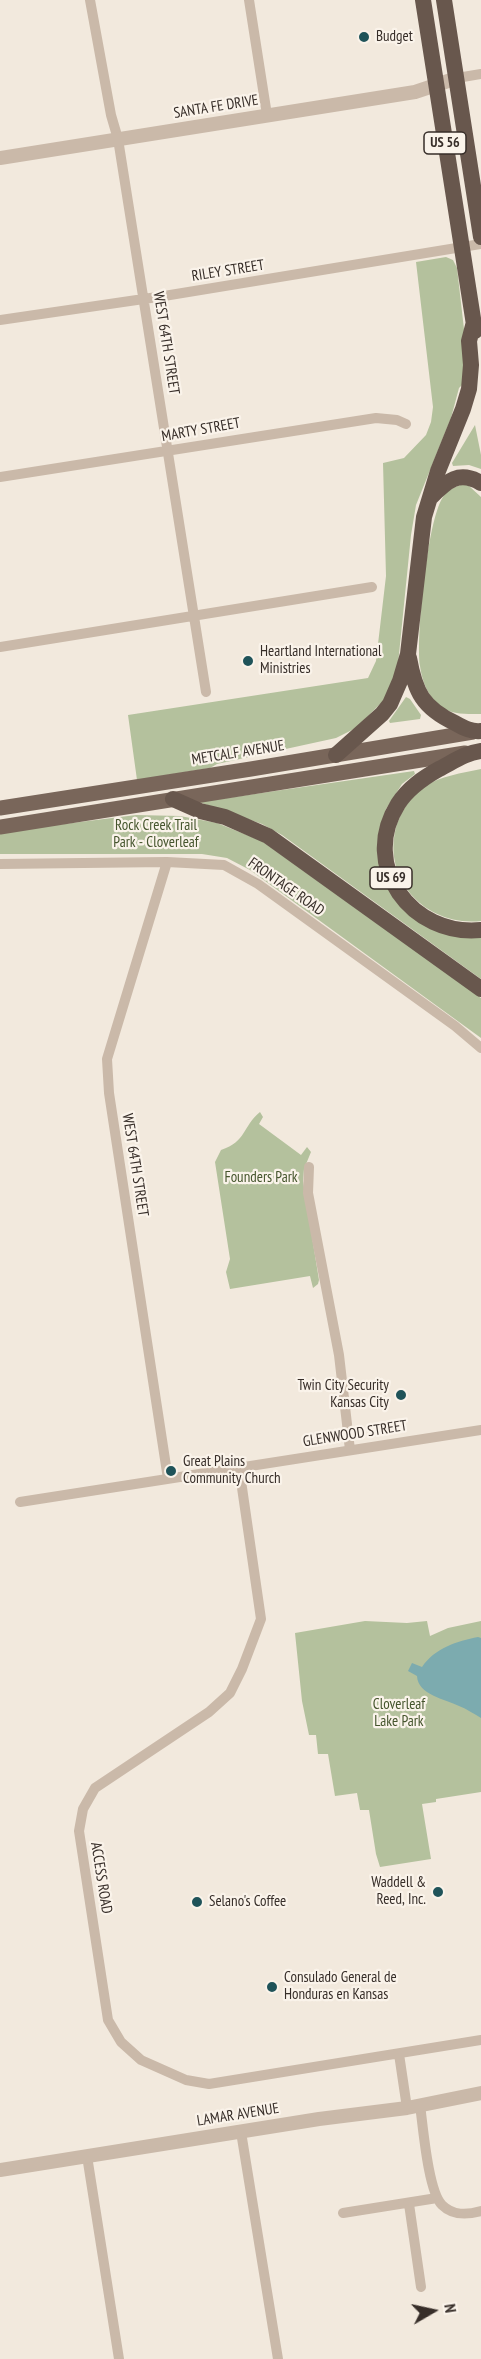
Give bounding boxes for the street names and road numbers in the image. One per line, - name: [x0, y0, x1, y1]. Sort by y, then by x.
- street label: SANTA FE DRIVE: [172, 91, 260, 123]
- road number: US 56: [424, 132, 466, 154]
- street label: RILEY STREET: [190, 256, 266, 286]
- street label: WEST 64TH STREET: [149, 290, 183, 396]
- street label: MARTY STREET: [160, 414, 242, 446]
- street label: METCALF AVENUE: [190, 737, 286, 769]
- street label: FRONTAGE ROAD: [245, 854, 327, 920]
- road number: US 69: [370, 867, 412, 889]
- street label: WEST 64TH STREET: [118, 1112, 152, 1218]
- street label: GLENWOOD STREET: [302, 1417, 408, 1451]
- street label: ACCESS ROAD: [86, 1841, 116, 1915]
- street label: LAMAR AVENUE: [196, 2100, 280, 2130]

